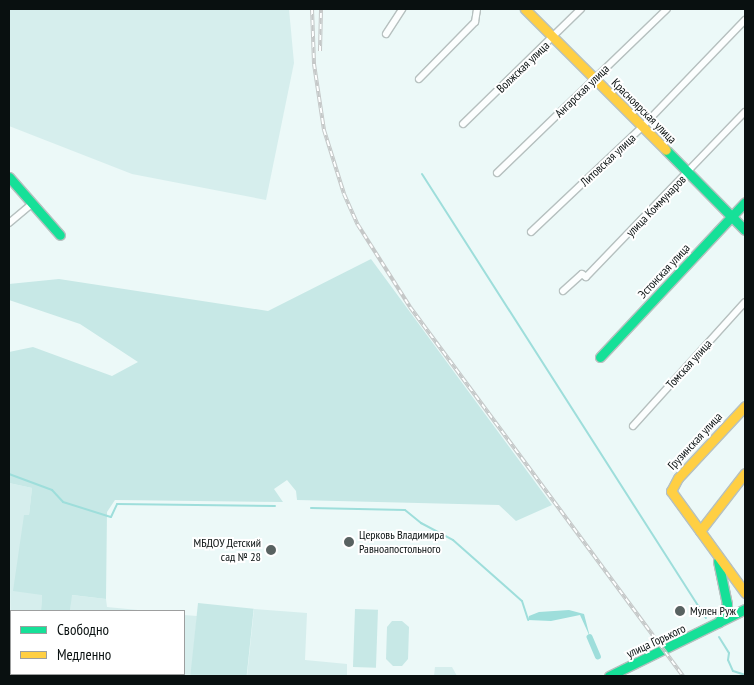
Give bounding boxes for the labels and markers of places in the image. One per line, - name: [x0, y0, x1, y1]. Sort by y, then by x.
- place label: Церковь Владимира Равноапостольного: [359, 528, 445, 556]
- place label: МБДОУ Детский сад № 28: [193, 536, 261, 564]
- marker: Церковь Владимира Равноапостольного: [343, 536, 355, 548]
- marker: МБДОУ Детский сад № 28: [265, 544, 277, 556]
- place label: Мулен Руж: [690, 604, 736, 618]
- marker: Мулен Руж: [674, 605, 686, 617]

